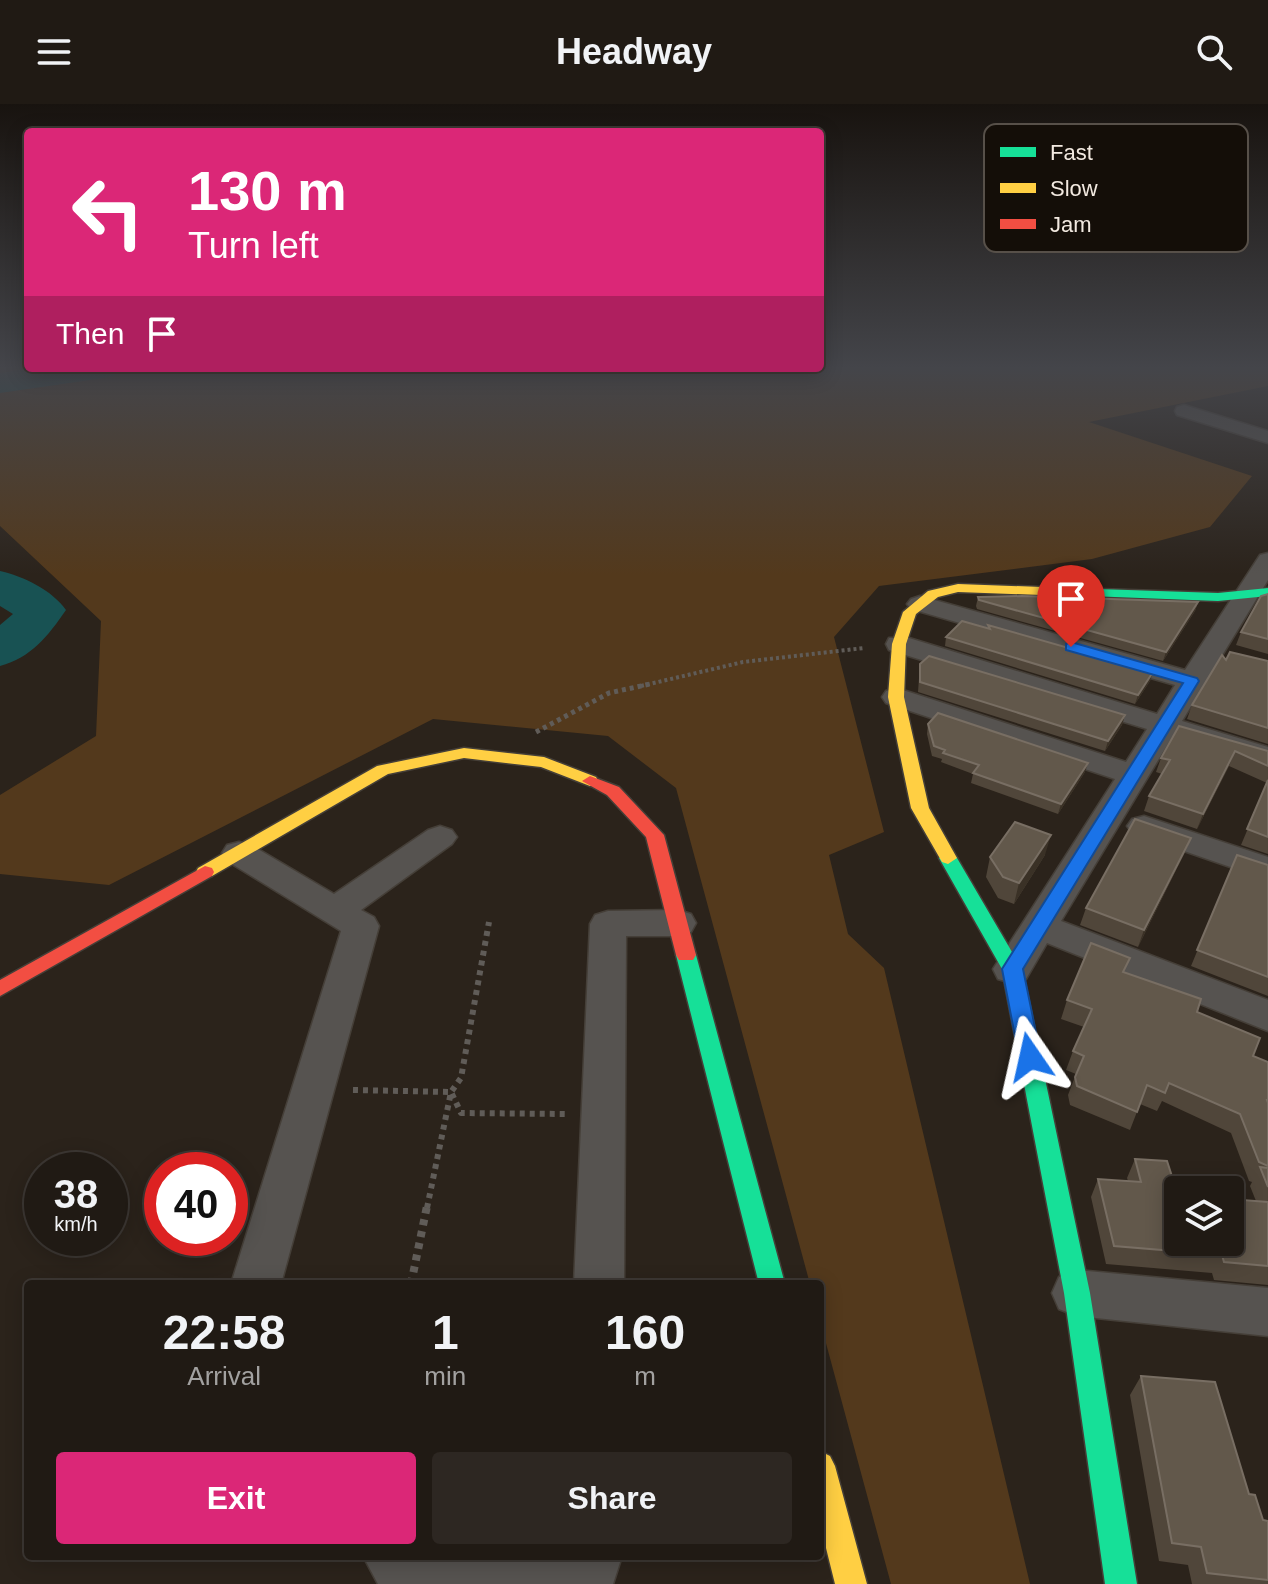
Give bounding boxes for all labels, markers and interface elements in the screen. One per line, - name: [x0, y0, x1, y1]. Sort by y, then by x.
- icon: menu: [32, 30, 76, 74]
- icon: search: [1192, 30, 1236, 74]
- text: Headway: [556, 31, 712, 72]
- legend: [984, 124, 1248, 252]
- text: Fast: [1050, 140, 1093, 165]
- text: 130 m: [188, 159, 347, 222]
- icon: left: [56, 160, 160, 264]
- text: Slow: [1050, 176, 1098, 201]
- text: Jam: [1050, 212, 1092, 237]
- text: Turn left: [188, 225, 319, 266]
- icon: arrive: [140, 312, 184, 356]
- text: Then: [56, 317, 124, 350]
- pin: [1037, 565, 1105, 647]
- icon: arrive: [1049, 577, 1093, 621]
- position arrow: [988, 1015, 1072, 1099]
- speed limit sign: 40: [144, 1152, 248, 1256]
- text: 38: [54, 1172, 98, 1216]
- map controls: [1164, 1176, 1244, 1256]
- button: layers: [1164, 1176, 1244, 1256]
- text: km/h: [54, 1213, 98, 1235]
- text: 22:58: [163, 1306, 286, 1359]
- text: 1: [432, 1306, 459, 1359]
- text: 160: [605, 1306, 685, 1359]
- text: Arrival: [187, 1361, 261, 1391]
- text: min: [424, 1361, 466, 1391]
- text: m: [634, 1361, 656, 1391]
- button: Exit: [56, 1452, 416, 1544]
- button: Share: [432, 1452, 792, 1544]

